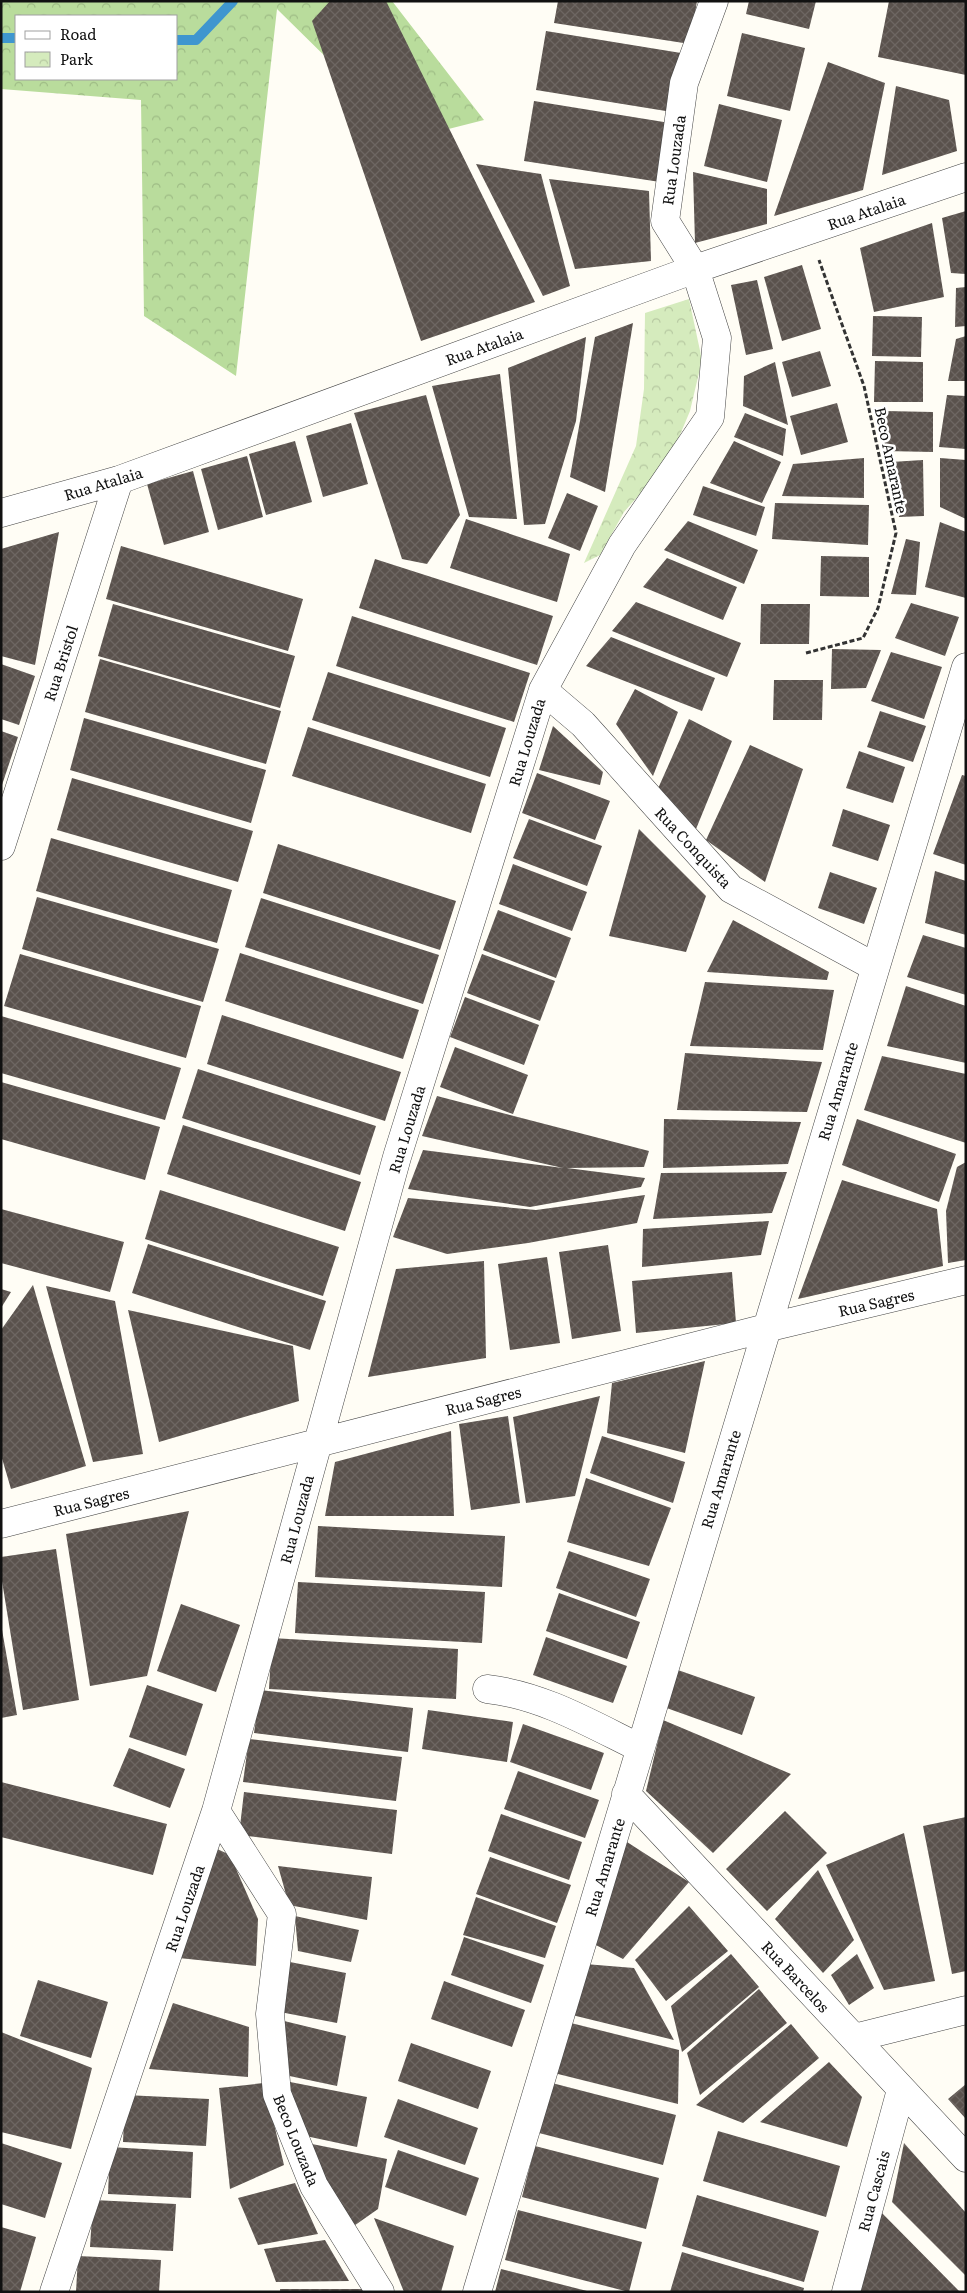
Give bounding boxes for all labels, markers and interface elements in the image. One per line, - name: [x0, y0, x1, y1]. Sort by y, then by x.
- legend: [15, 15, 178, 80]
- text: Road: [60, 22, 96, 45]
- text: Park: [60, 47, 94, 70]
- street label: Rua Louzada: [655, 112, 691, 207]
- street label: Rua Atalaia: [824, 187, 909, 235]
- street label: Rua Atalaia: [442, 321, 527, 371]
- street label: Beco Amarante: [869, 405, 915, 516]
- street label: Rua Atalaia: [61, 460, 146, 506]
- street label: Rua Bristol: [37, 622, 83, 704]
- street label: Rua Louzada: [502, 694, 551, 789]
- street label: Rua Conquista: [650, 801, 738, 893]
- street label: Rua Amarante: [811, 1039, 863, 1143]
- street label: Rua Louzada: [382, 1081, 431, 1176]
- street label: Rua Sagres: [836, 1282, 916, 1322]
- street label: Rua Sagres: [443, 1379, 524, 1421]
- street label: Rua Amarante: [694, 1427, 746, 1531]
- street label: Rua Louzada: [273, 1471, 319, 1566]
- street label: Rua Sagres: [51, 1480, 132, 1522]
- street label: Rua Amarante: [578, 1815, 630, 1919]
- street label: Rua Louzada: [158, 1860, 210, 1955]
- street label: Rua Barcelos: [757, 1935, 836, 2017]
- street label: Beco Louzada: [268, 2091, 326, 2190]
- street label: Rua Cascais: [851, 2148, 895, 2234]

